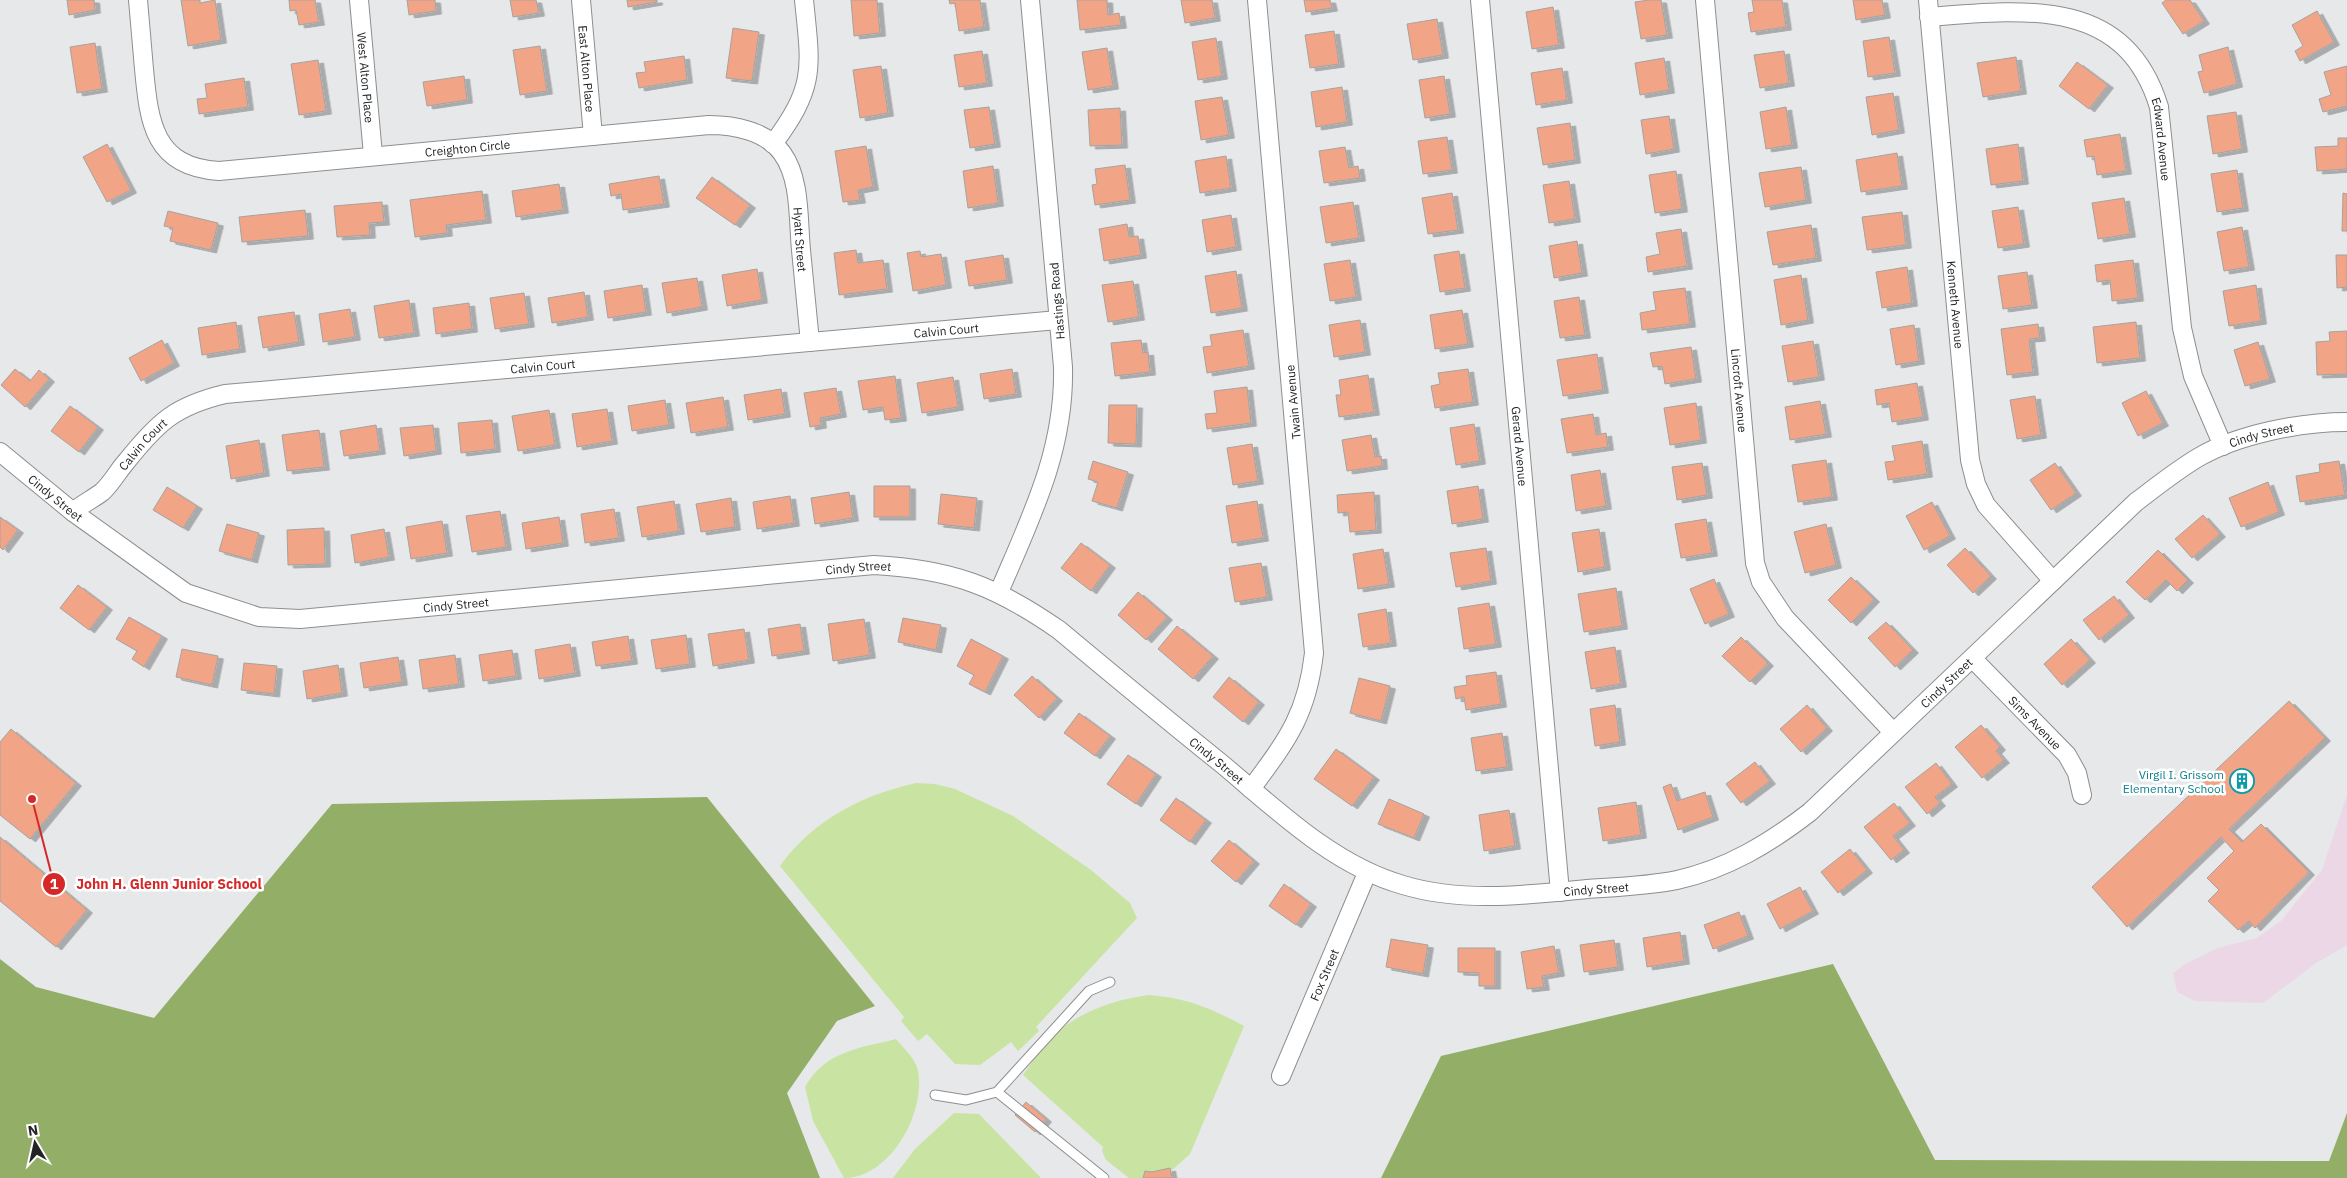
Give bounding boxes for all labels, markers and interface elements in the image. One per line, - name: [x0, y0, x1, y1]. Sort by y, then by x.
- street label: East Alton Place: [576, 25, 598, 113]
- street label: West Alton Place: [354, 32, 378, 124]
- street label: Edward Avenue: [2149, 95, 2174, 182]
- street label: Creighton Circle: [424, 136, 511, 159]
- street label: Hyatt Street: [791, 206, 811, 272]
- street label: Kenneth Avenue: [1944, 260, 1967, 350]
- street label: Hastings Road: [1046, 262, 1068, 340]
- street label: Calvin Court: [913, 320, 979, 340]
- street label: Lincroft Avenue: [1728, 348, 1751, 433]
- street label: Calvin Court: [510, 355, 576, 376]
- street label: Twain Avenue: [1282, 364, 1304, 440]
- street label: Gerard Avenue: [1509, 406, 1531, 487]
- street label: Calvin Court: [115, 415, 170, 473]
- street label: Cindy Street: [2227, 419, 2295, 450]
- street label: Cindy Street: [25, 471, 86, 524]
- street label: Cindy Street: [825, 557, 892, 577]
- street label: Cindy Street: [422, 594, 489, 615]
- street label: Cindy Street: [1917, 654, 1975, 711]
- street label: Sims Avenue: [2006, 693, 2065, 753]
- street label: Cindy Street: [1187, 734, 1247, 787]
- place label: Virgil I. Grissom Elementary School: [2123, 767, 2224, 796]
- building icon: Virgil I. Grissom Elementary School: [2229, 768, 2255, 794]
- callout: John H. Glenn Junior School: [41, 869, 272, 898]
- text: 1: [49, 874, 59, 893]
- text: John H. Glenn Junior School: [76, 875, 262, 893]
- street label: Cindy Street: [1562, 879, 1629, 899]
- street label: Fox Street: [1306, 947, 1342, 1003]
- north arrow: [10, 1118, 60, 1168]
- text: N: [27, 1120, 39, 1140]

